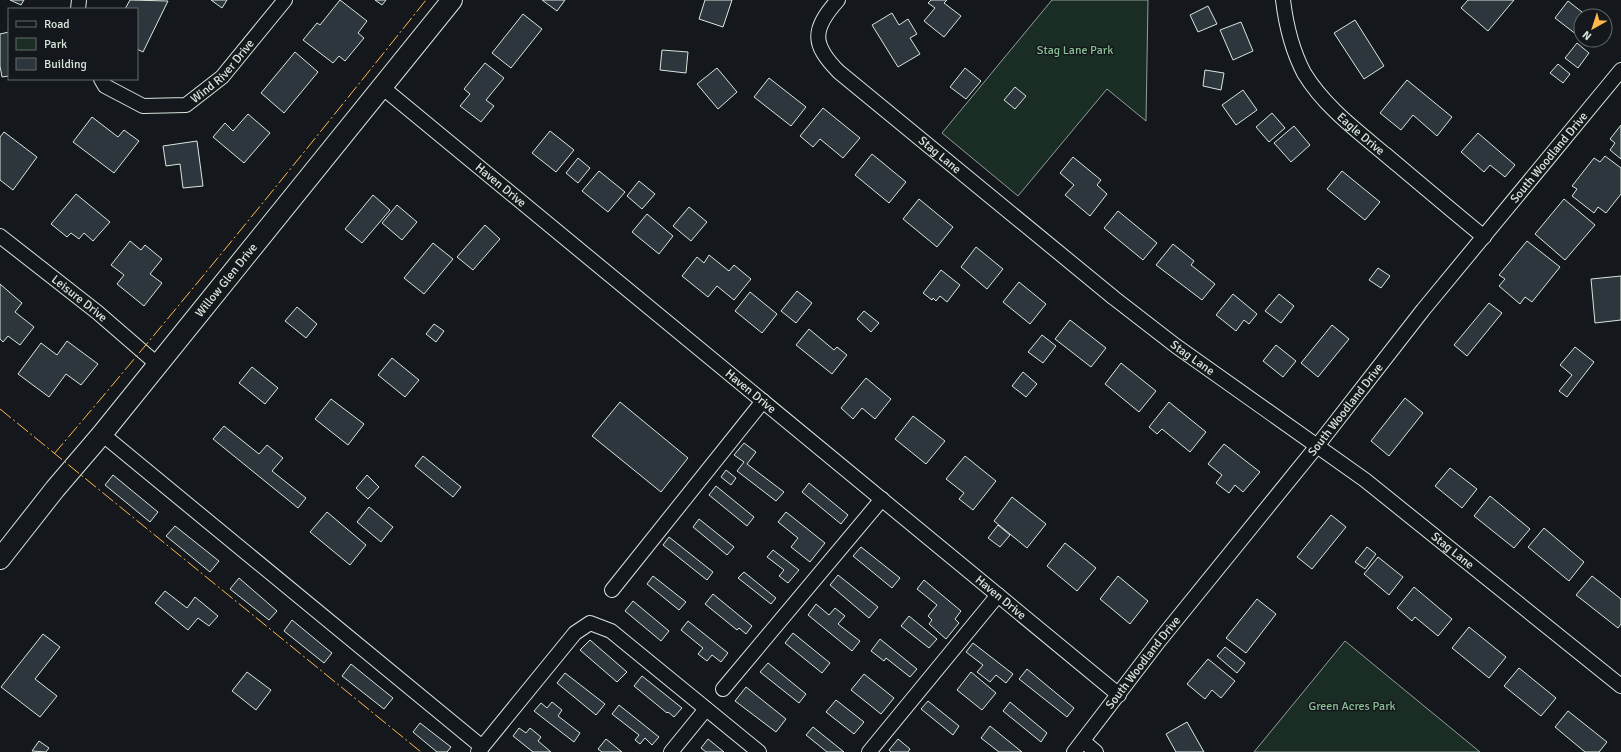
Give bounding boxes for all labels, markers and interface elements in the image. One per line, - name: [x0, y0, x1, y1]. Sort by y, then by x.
- legend: [8, 8, 138, 80]
- north arrow: [1573, 8, 1613, 48]
- text: Road: [44, 17, 70, 32]
- text: N: [1580, 28, 1594, 43]
- street label: Wind River Drive: [188, 36, 258, 107]
- text: Park: [44, 37, 67, 52]
- park label: Stag Lane Park: [1037, 43, 1113, 58]
- text: Building: [44, 57, 87, 72]
- street label: South Woodland Drive: [1507, 109, 1591, 206]
- street label: Eagle Drive: [1333, 110, 1387, 159]
- street label: Stag Lane: [915, 133, 964, 177]
- street label: Haven Drive: [472, 160, 529, 211]
- street label: Willow Glen Drive: [192, 240, 261, 321]
- street label: Leisure Drive: [48, 272, 110, 325]
- street label: Stag Lane: [1167, 337, 1217, 379]
- street label: South Woodland Drive: [1305, 360, 1387, 459]
- street label: Haven Drive: [722, 366, 779, 417]
- street label: Stag Lane: [1428, 529, 1477, 573]
- street label: Haven Drive: [972, 572, 1029, 623]
- street label: South Woodland Drive: [1103, 613, 1184, 712]
- park label: Green Acres Park: [1308, 699, 1396, 714]

